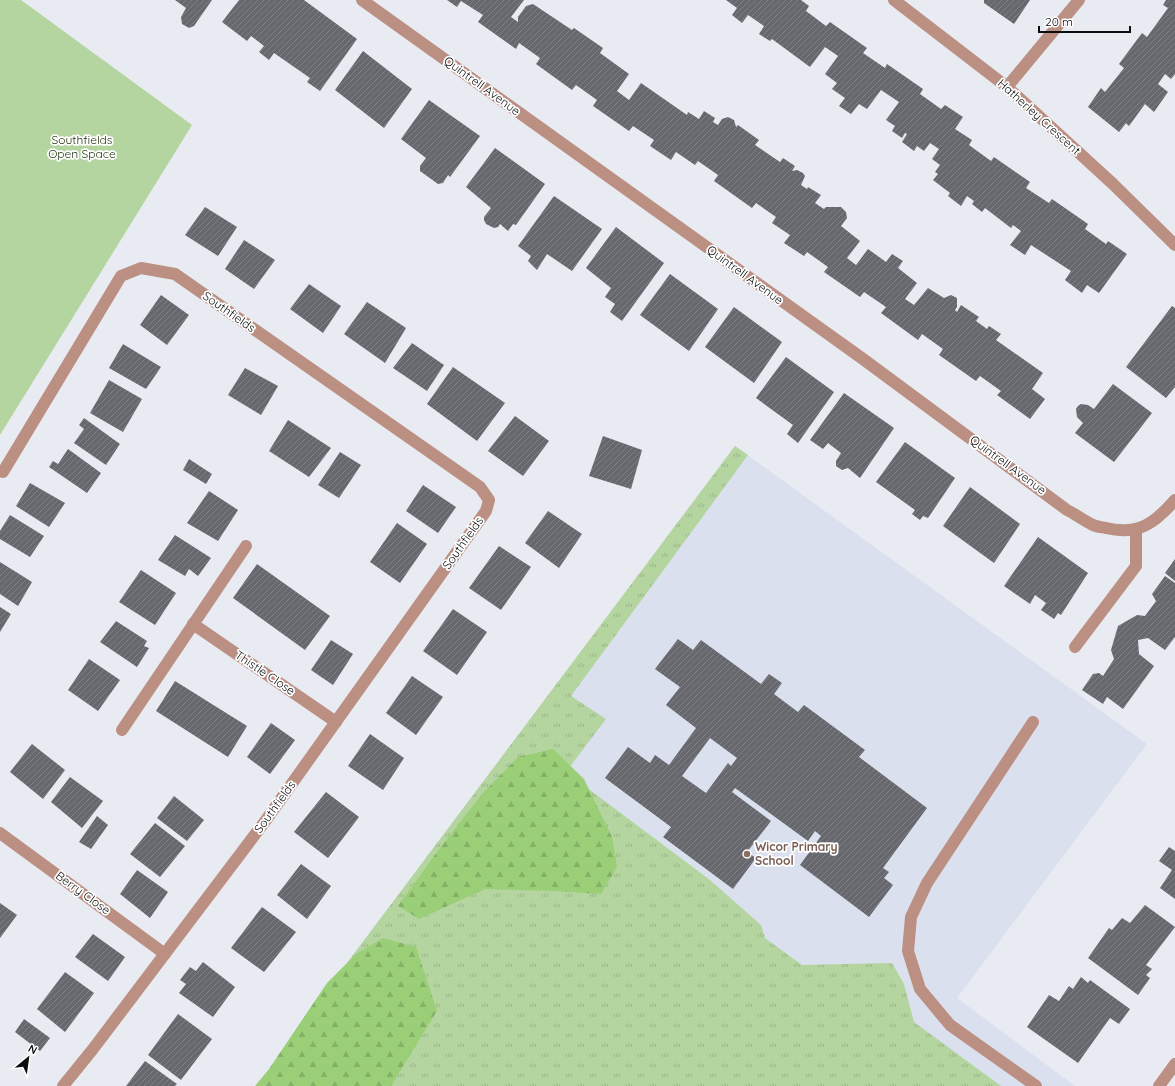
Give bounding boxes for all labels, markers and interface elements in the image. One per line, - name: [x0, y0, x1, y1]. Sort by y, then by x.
- scale bar: [1039, 8, 1130, 34]
- text: 20 m: [1045, 14, 1073, 29]
- street label: Quintrell Avenue: [441, 53, 524, 118]
- street label: Hatherley Crescent: [995, 76, 1084, 158]
- park label: Southfields Open Space: [48, 132, 116, 161]
- street label: Quintrell Avenue: [704, 242, 787, 307]
- street label: Southfields: [200, 288, 259, 335]
- street label: Quintrell Avenue: [967, 432, 1050, 497]
- street label: Southfields: [439, 513, 486, 572]
- street label: Thistle Close: [232, 647, 298, 698]
- street label: Southfields: [251, 777, 299, 836]
- place label: Wicor Primary School: [755, 839, 838, 868]
- marker: Wicor Primary School: [742, 849, 752, 859]
- street label: Berry Close: [53, 868, 114, 918]
- north arrow: [8, 1038, 48, 1078]
- text: N: [26, 1041, 40, 1057]

